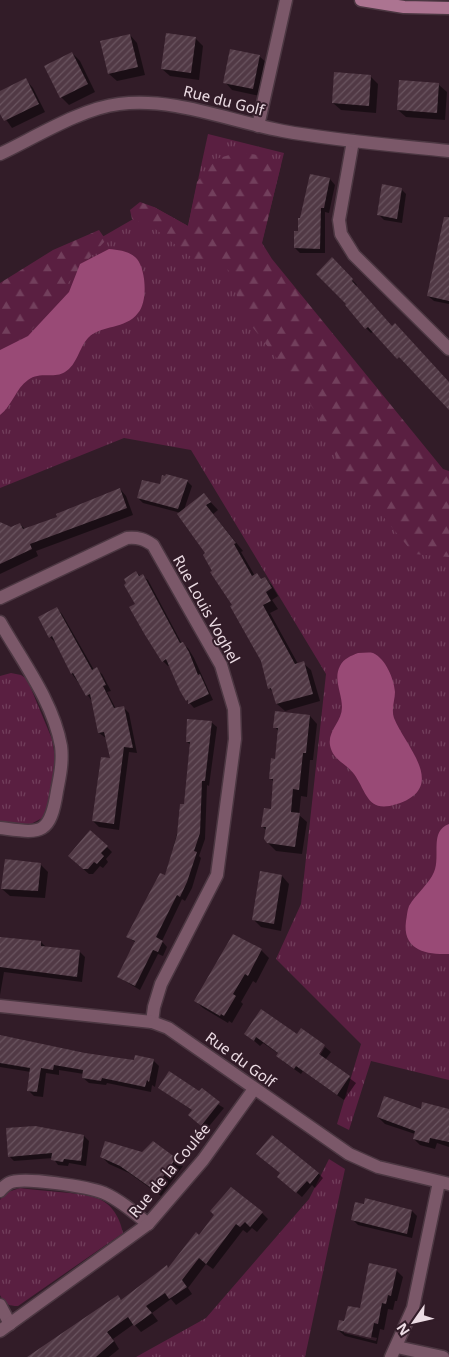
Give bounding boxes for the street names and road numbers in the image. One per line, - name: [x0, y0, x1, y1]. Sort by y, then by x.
- street label: Rue du Golf: [182, 80, 267, 120]
- street label: Rue Louis Voghel: [169, 551, 245, 667]
- street label: Rue du Golf: [202, 1027, 281, 1092]
- street label: Rue de la Coulée: [124, 1119, 214, 1221]

